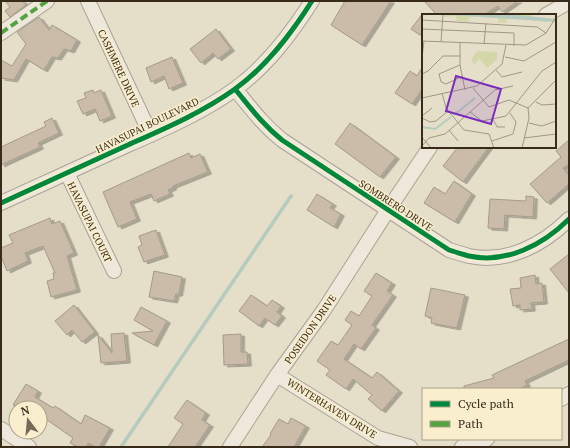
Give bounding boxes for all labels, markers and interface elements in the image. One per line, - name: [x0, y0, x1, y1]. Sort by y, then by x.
- inset map: [422, 14, 556, 148]
- street label: CASHMERE DRIVE: [95, 27, 142, 109]
- street label: HAVASUPAI BOULEVARD: [93, 95, 201, 156]
- street label: SOMBRERO DRIVE: [356, 177, 435, 234]
- street label: HAVASUPAI COURT: [64, 180, 115, 265]
- street label: POSEIDON DRIVE: [282, 292, 339, 367]
- street label: WINTERHAVEN DRIVE: [284, 375, 379, 442]
- legend: [422, 388, 562, 440]
- text: Cycle path: [458, 396, 514, 411]
- north arrow: [8, 400, 48, 440]
- text: N: [19, 402, 32, 418]
- text: Path: [458, 416, 483, 431]

